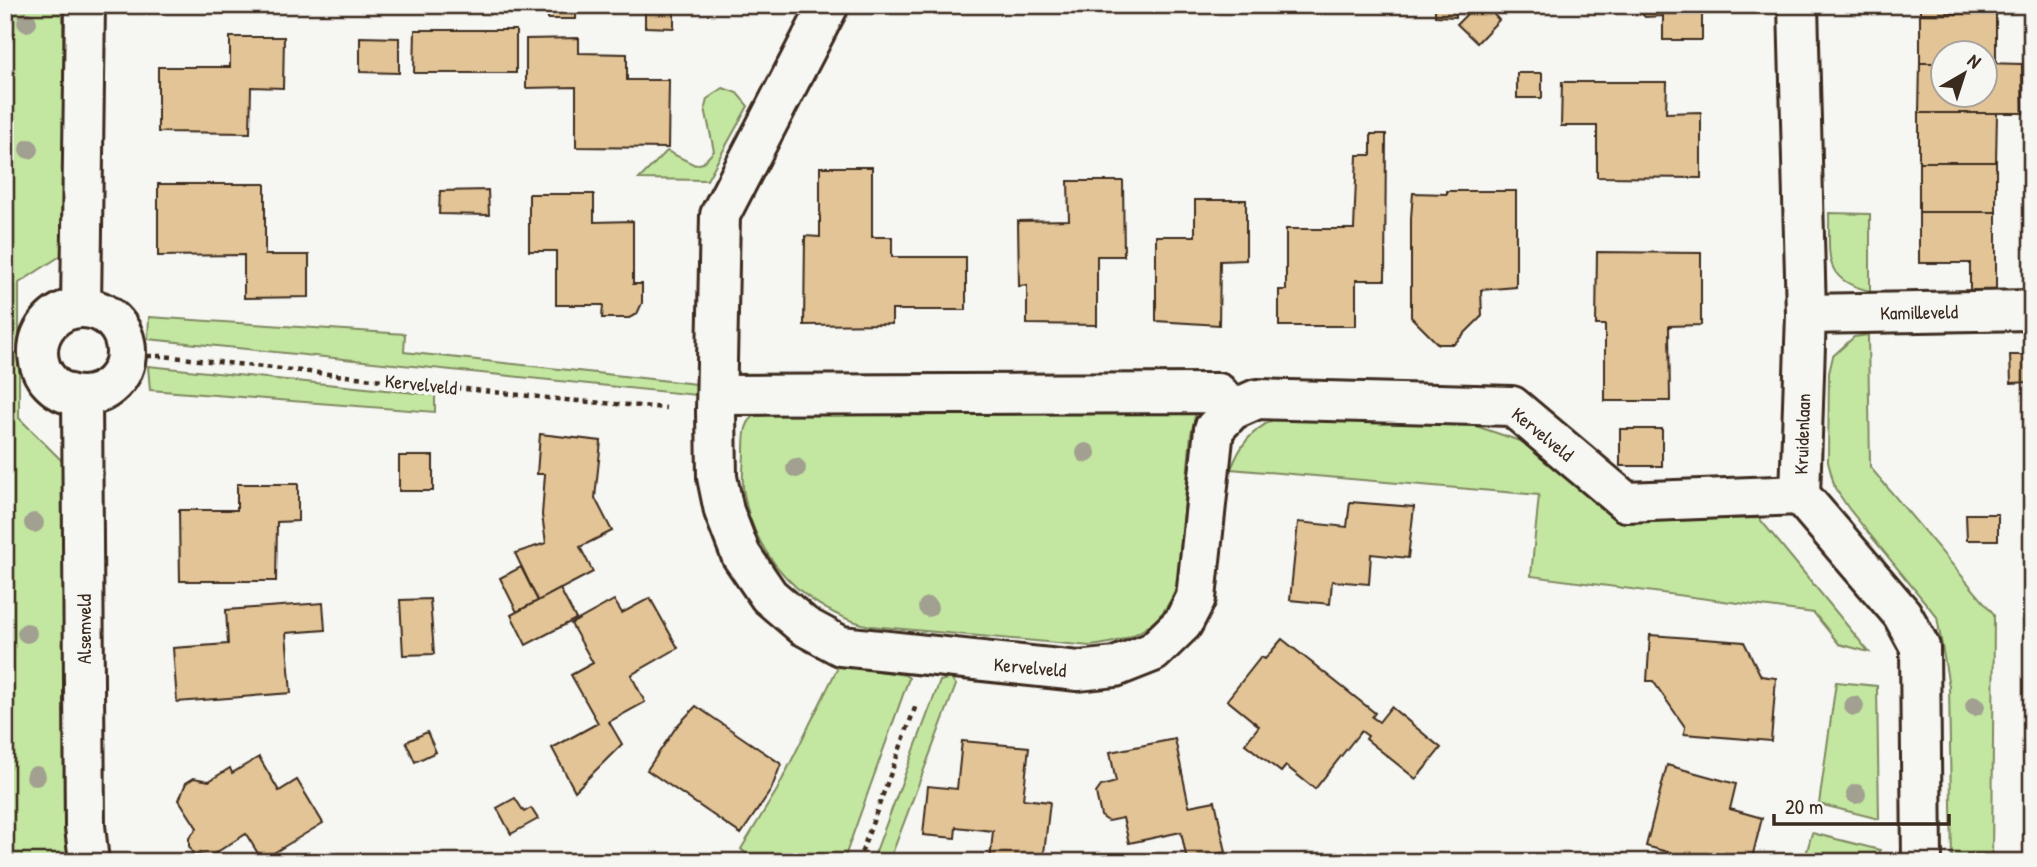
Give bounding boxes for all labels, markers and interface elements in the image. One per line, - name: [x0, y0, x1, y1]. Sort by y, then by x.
- north arrow: [1928, 38, 1998, 108]
- text: N: [1963, 48, 1987, 74]
- street label: Kamilleveld: [1880, 298, 1959, 326]
- street label: Kervelveld: [384, 367, 459, 401]
- street label: Kruidenlaan: [1788, 393, 1816, 475]
- street label: Kervelveld: [1507, 401, 1580, 467]
- street label: Alsemveld: [71, 594, 97, 664]
- street label: Kervelveld: [993, 651, 1068, 683]
- scale bar: [1774, 783, 1950, 827]
- text: 20 m: [1785, 792, 1823, 821]

